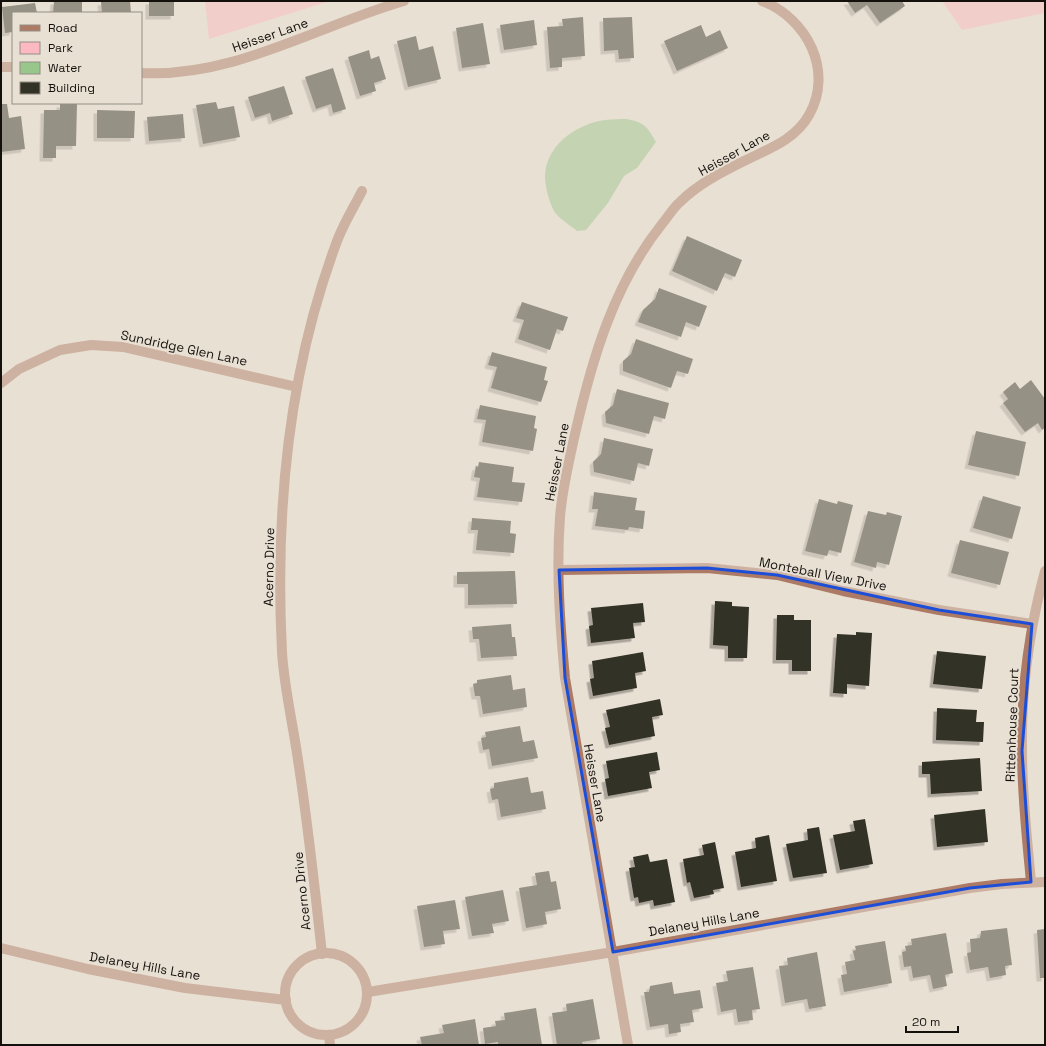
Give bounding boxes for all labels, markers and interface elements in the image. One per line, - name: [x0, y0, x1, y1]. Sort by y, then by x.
- legend: [12, 12, 142, 104]
- street label: Heisser Lane: [230, 14, 310, 56]
- text: Road: [48, 20, 77, 36]
- text: Park: [48, 40, 73, 56]
- text: Water: [48, 60, 82, 76]
- text: Building: [48, 80, 95, 96]
- street label: Heisser Lane: [695, 126, 773, 180]
- street label: Sundridge Glen Lane: [119, 326, 249, 370]
- street label: Heisser Lane: [541, 421, 573, 503]
- street label: Acerno Drive: [260, 527, 278, 607]
- street label: Monteball View Drive: [758, 553, 888, 595]
- street label: Rittenhouse Court: [1002, 668, 1022, 782]
- street label: Heisser Lane: [580, 742, 610, 824]
- street label: Acerno Drive: [289, 851, 315, 931]
- street label: Delaney Hills Lane: [647, 904, 761, 940]
- street label: Delaney Hills Lane: [88, 948, 202, 984]
- scale bar: [906, 1008, 958, 1034]
- text: 20 m: [912, 1014, 940, 1030]

